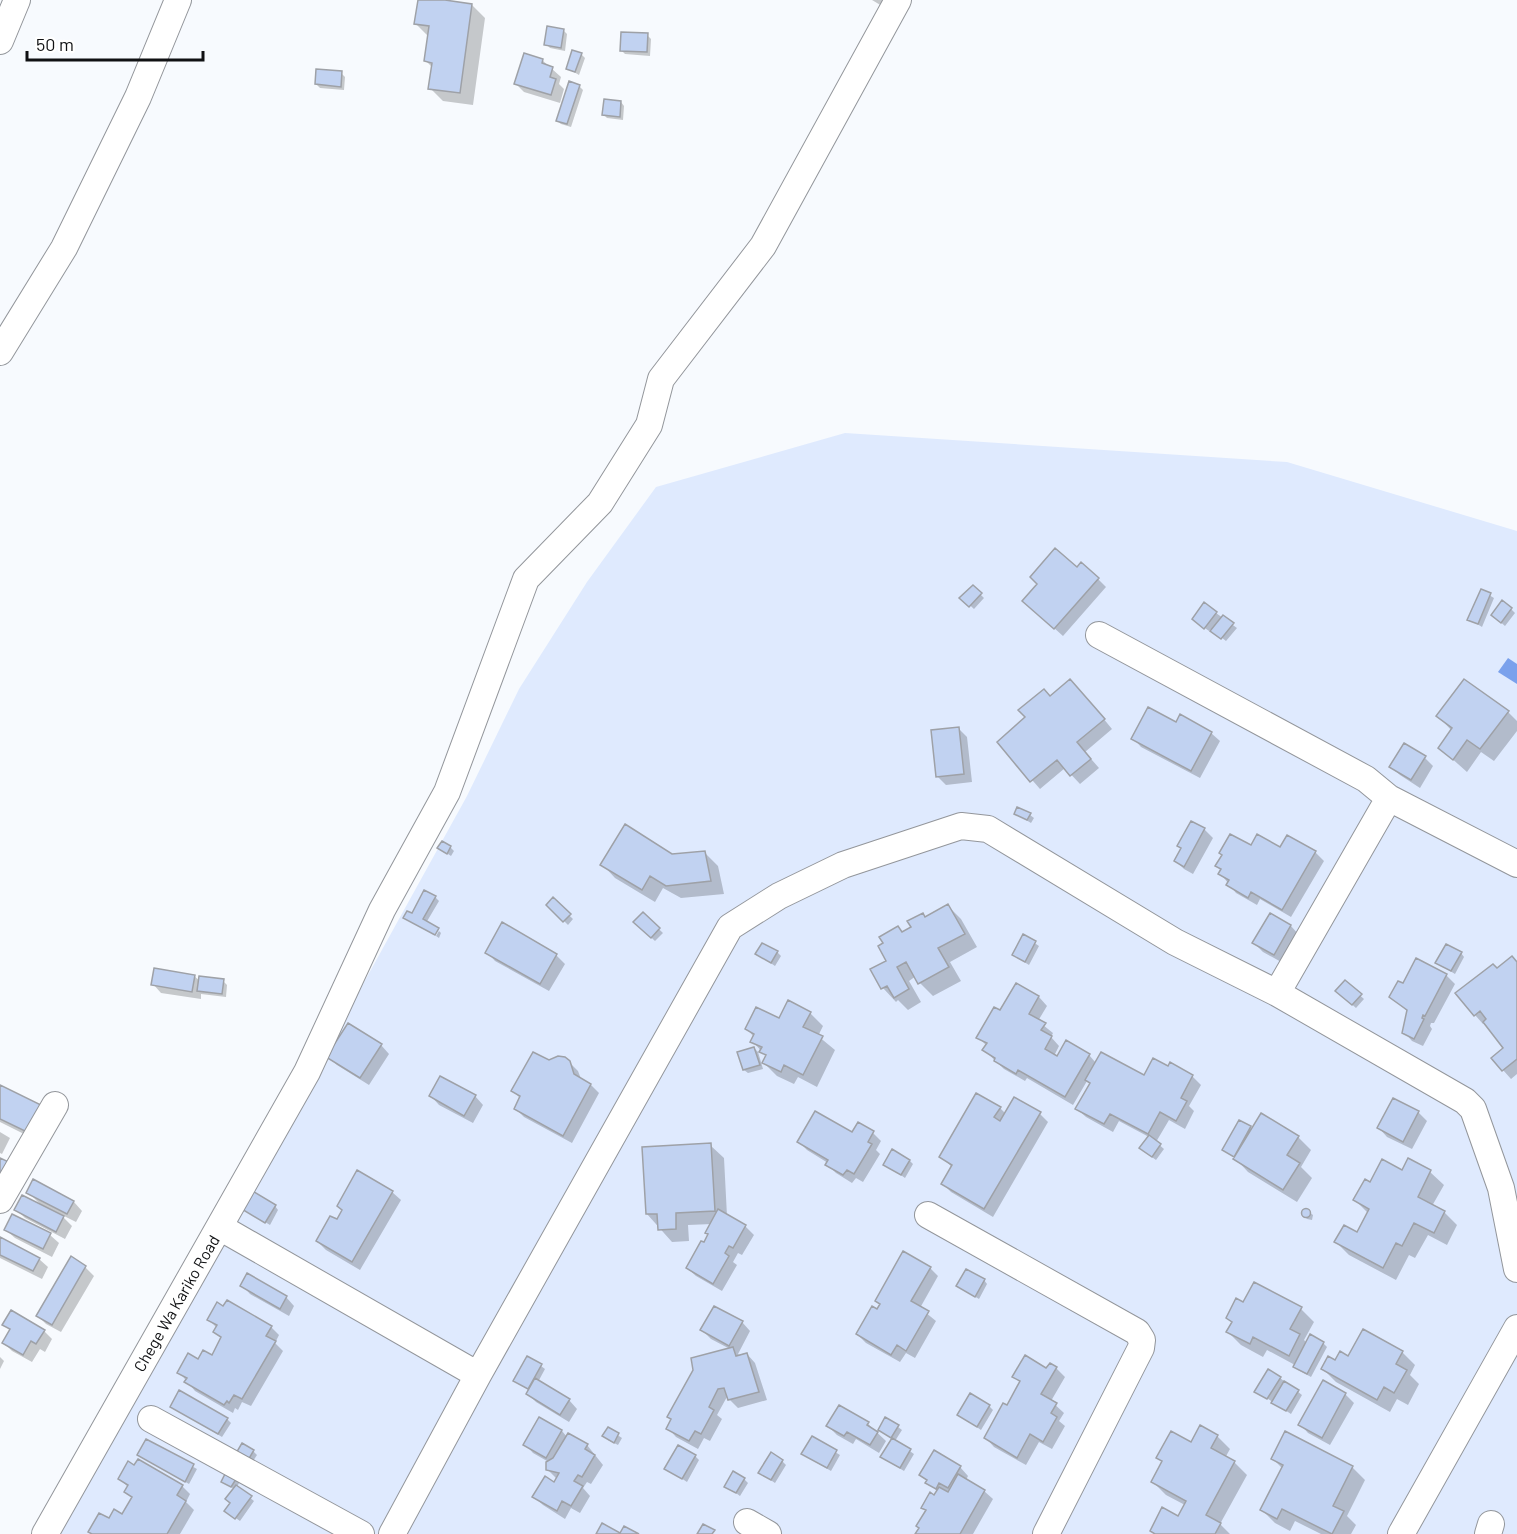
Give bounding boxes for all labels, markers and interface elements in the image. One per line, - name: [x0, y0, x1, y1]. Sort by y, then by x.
- scale bar: [27, 24, 202, 62]
- text: 50 m: [36, 33, 74, 55]
- street label: Chege Wa Kariko Road: [129, 1231, 223, 1375]

